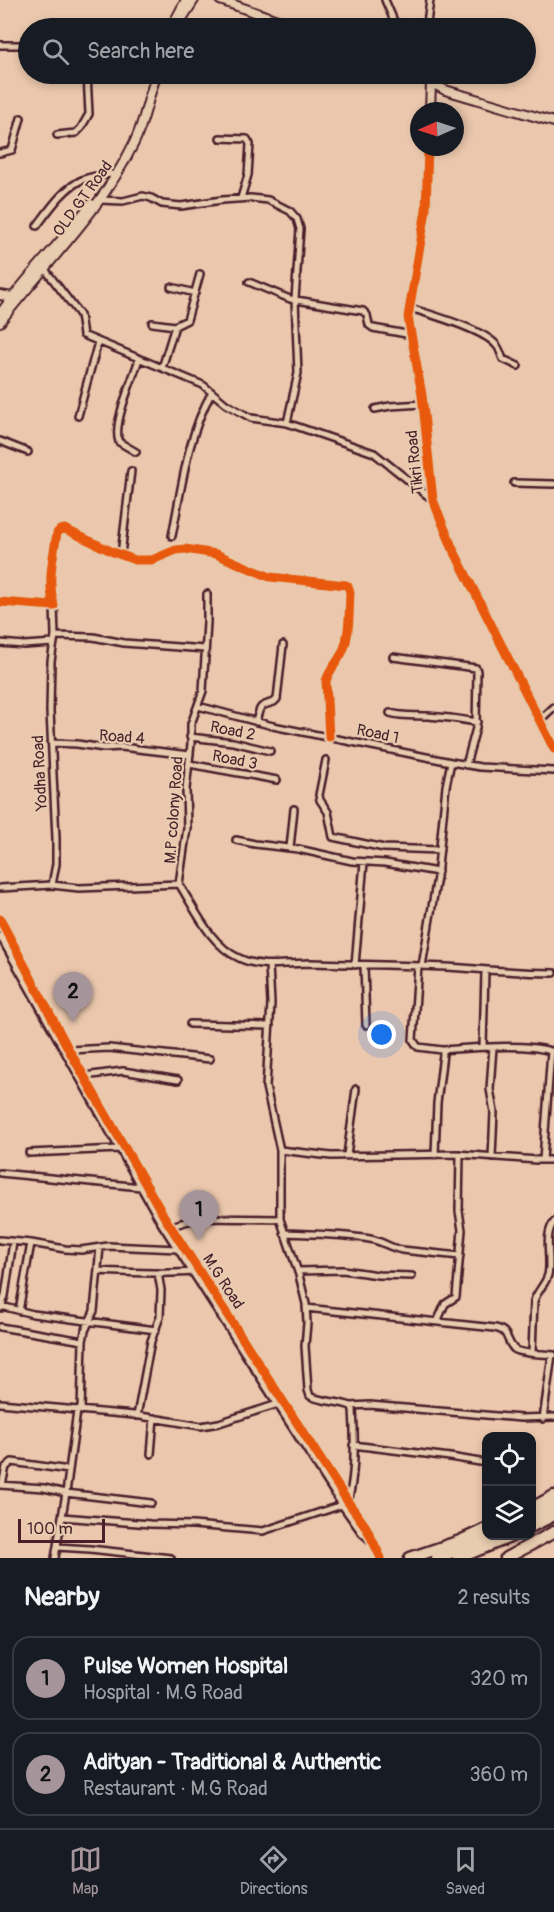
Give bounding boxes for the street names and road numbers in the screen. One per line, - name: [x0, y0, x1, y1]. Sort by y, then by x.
- street label: OLD GT Road: [49, 157, 117, 240]
- street label: Tikri Road: [402, 429, 428, 495]
- street label: Road 2: [209, 717, 257, 745]
- street label: Road 1: [355, 720, 401, 748]
- street label: Road 4: [98, 725, 146, 749]
- street label: Yodha Road: [28, 735, 52, 812]
- street label: Road 3: [211, 746, 259, 774]
- street label: M.P colony Road: [160, 756, 188, 864]
- street label: M.G Road: [198, 1250, 248, 1313]

